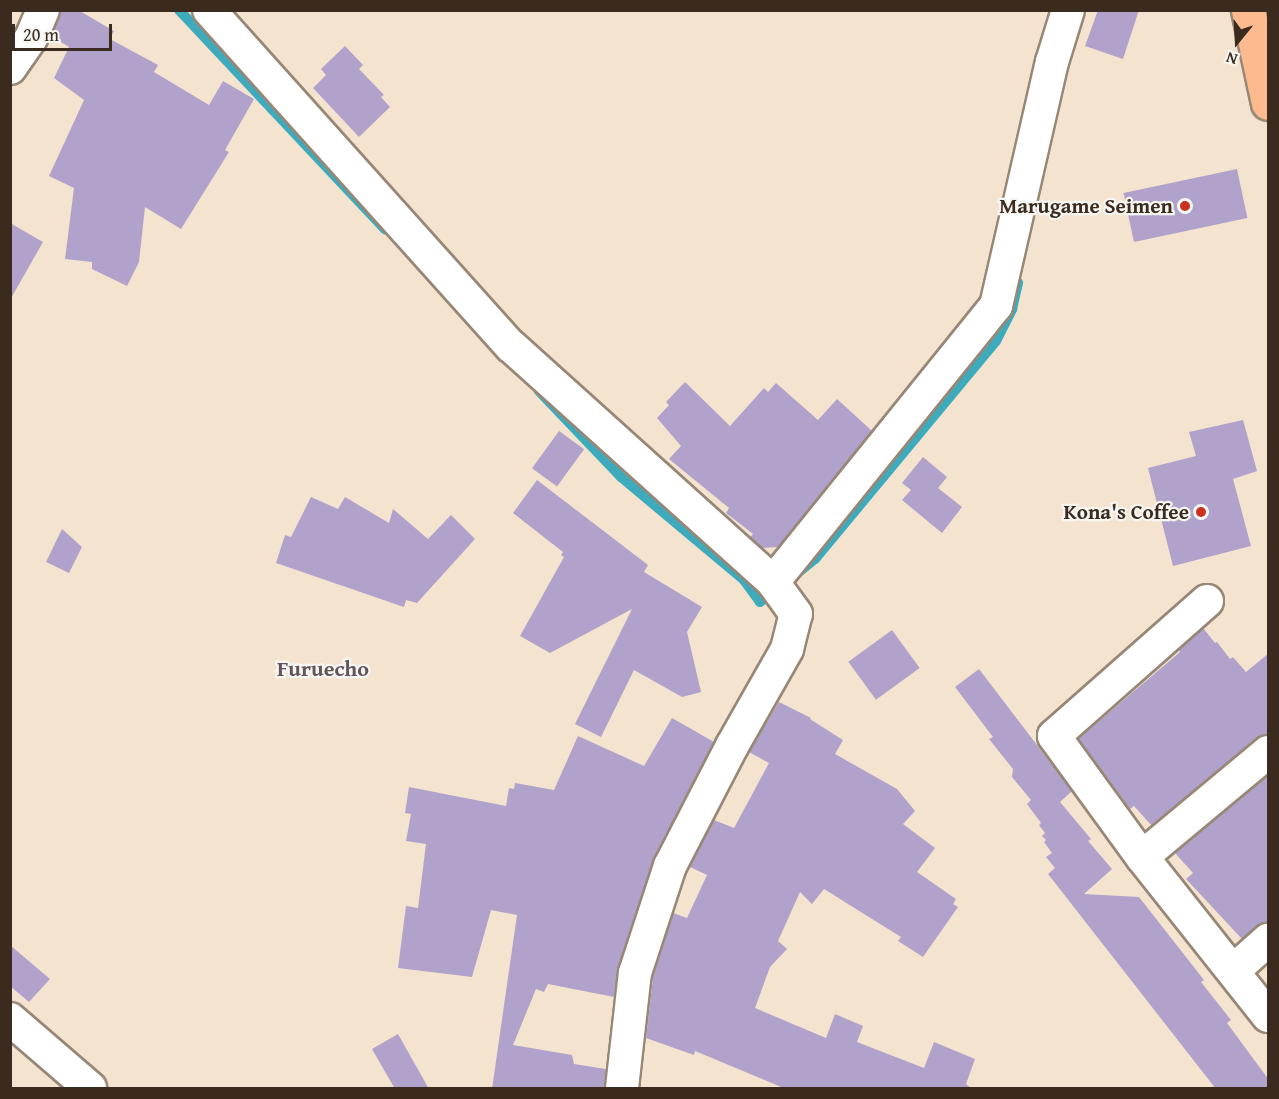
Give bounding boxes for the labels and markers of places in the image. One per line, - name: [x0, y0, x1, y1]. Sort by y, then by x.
- place label: Marugame Seimen: [999, 193, 1173, 219]
- marker: Marugame Seimen: [1178, 199, 1192, 213]
- place label: Kona's Coffee: [1064, 499, 1189, 525]
- marker: Kona's Coffee: [1194, 505, 1208, 519]

